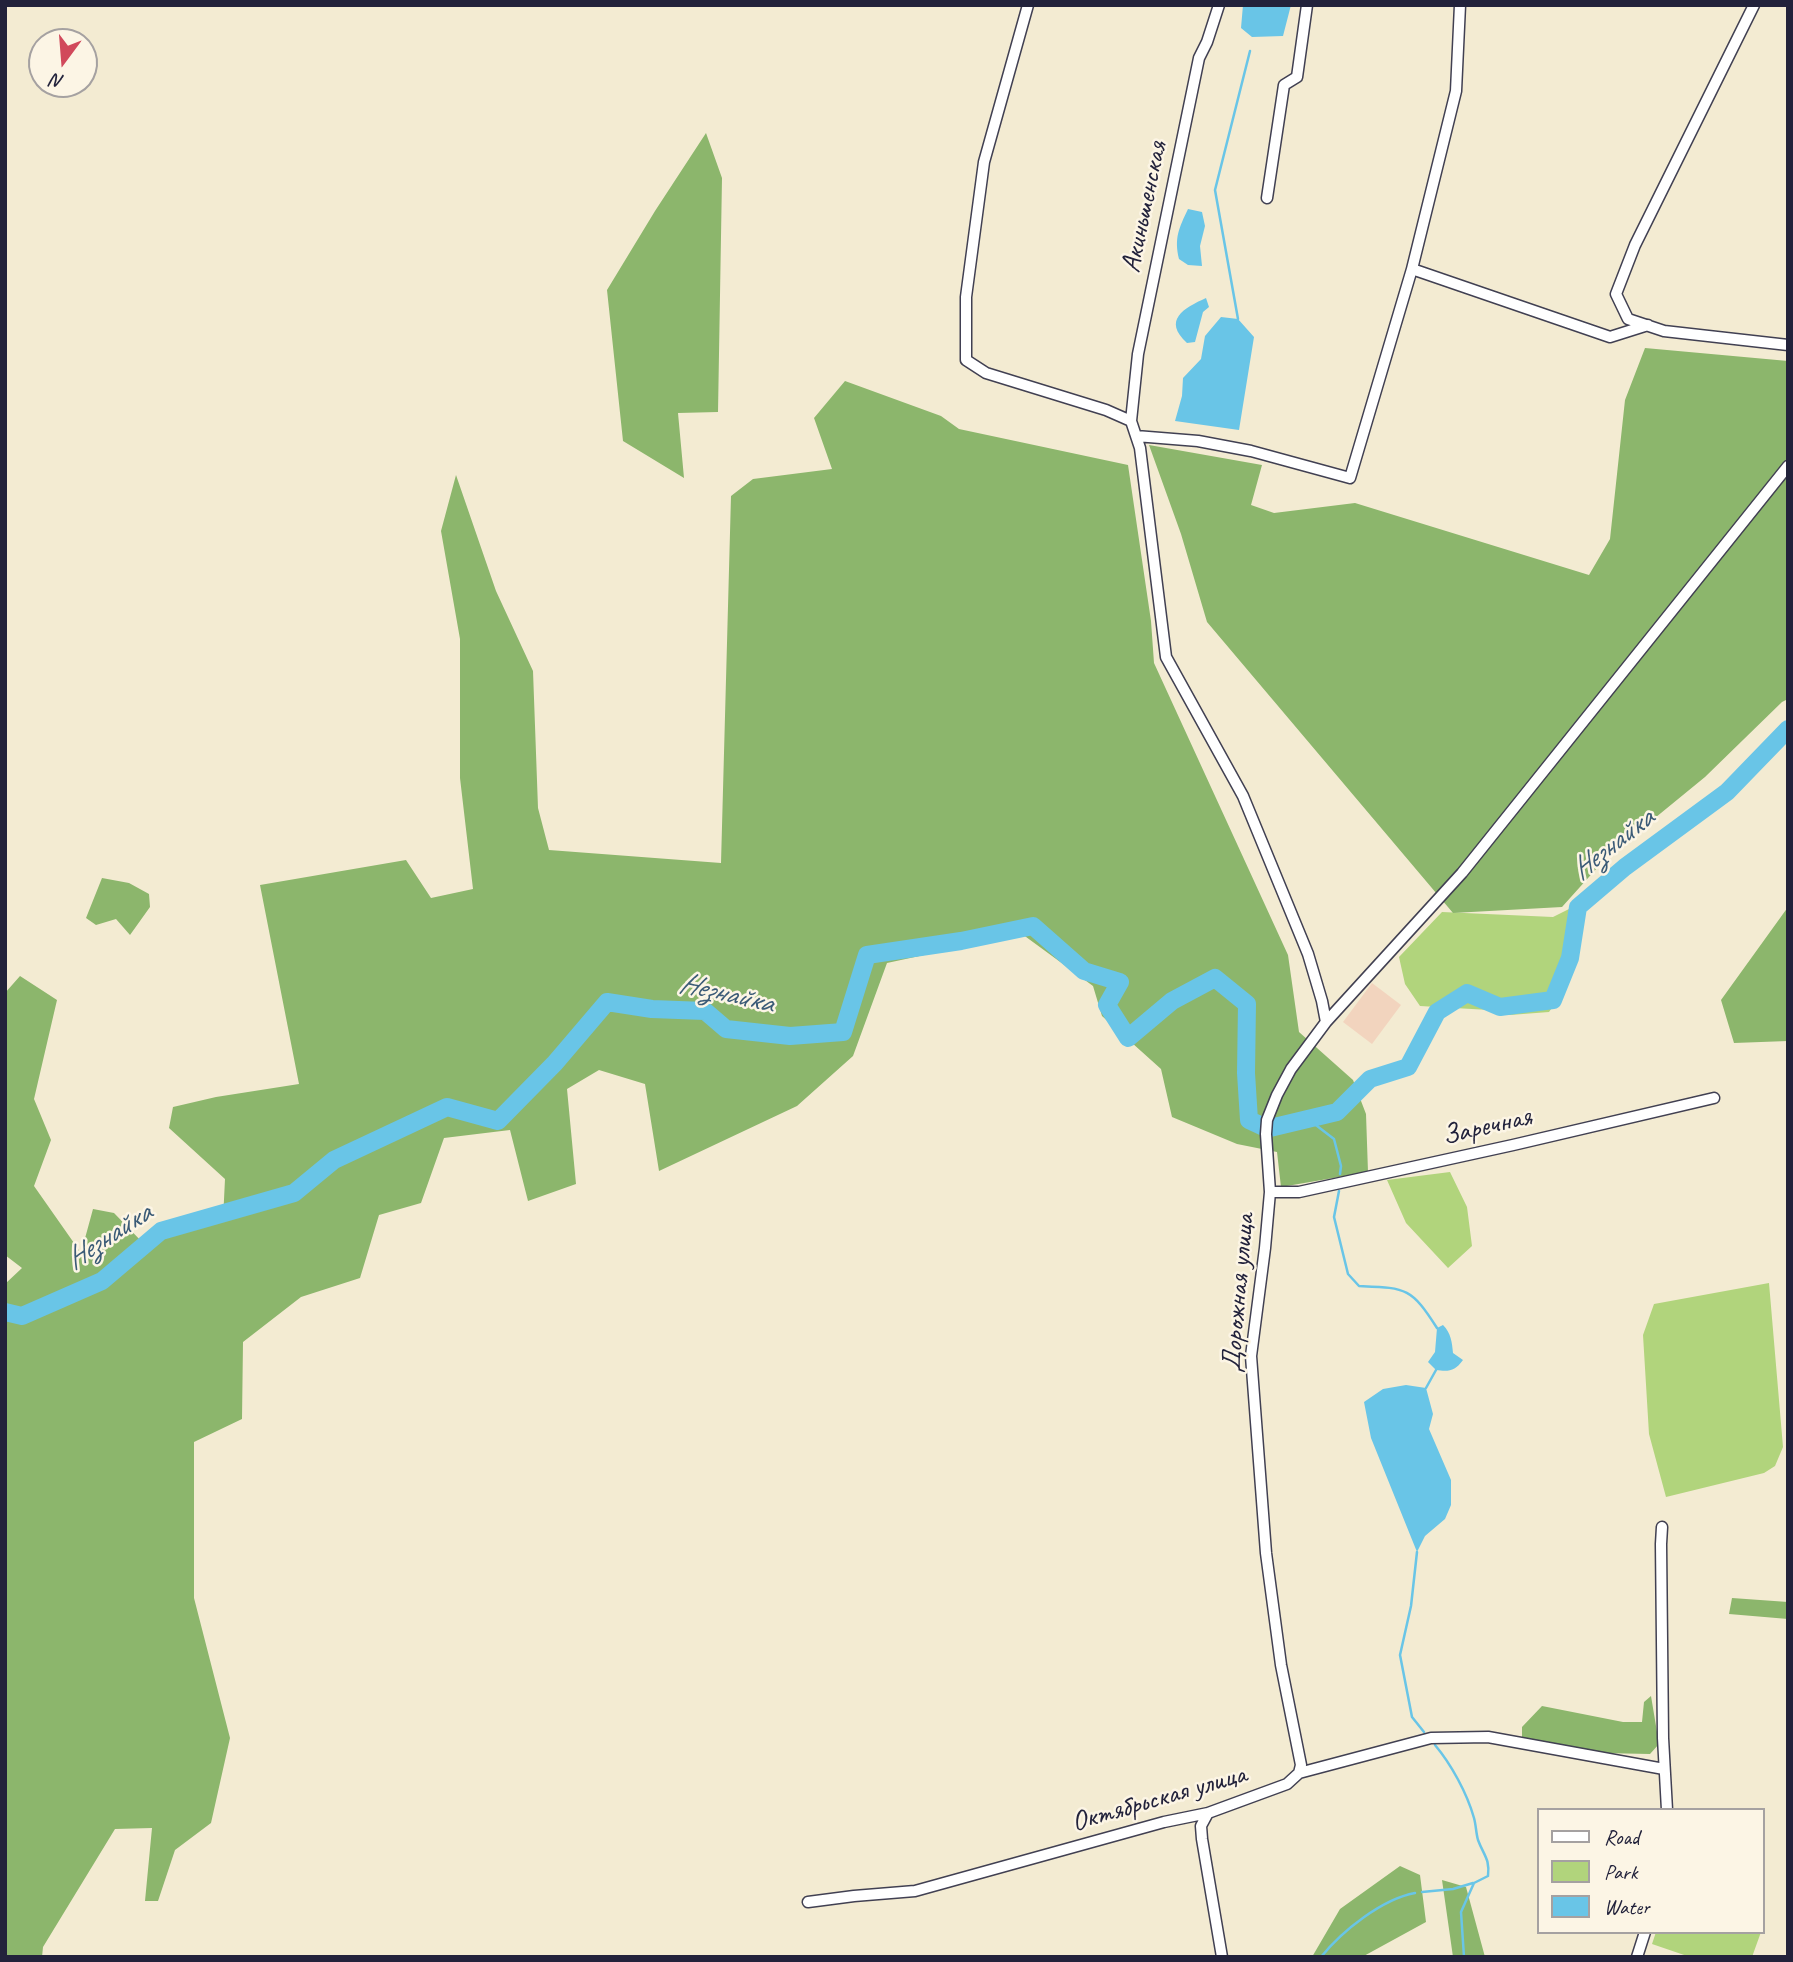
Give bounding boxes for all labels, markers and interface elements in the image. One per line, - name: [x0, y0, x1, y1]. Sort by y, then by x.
- north arrow: [28, 28, 98, 98]
- text: N: [49, 68, 67, 94]
- street label: Акиньшенская: [1115, 138, 1175, 276]
- water label: Незнайка: [1564, 801, 1662, 889]
- water label: Незнайка: [675, 966, 777, 1022]
- street label: Заречная: [1439, 1100, 1535, 1154]
- water label: Незнайка: [59, 1196, 159, 1278]
- street label: Дорожная улица: [1215, 1212, 1263, 1374]
- street label: Октябрьская улица: [1068, 1758, 1250, 1840]
- legend: [1538, 1808, 1765, 1934]
- text: Road: [1604, 1824, 1639, 1850]
- text: Park: [1604, 1859, 1637, 1885]
- text: Water: [1604, 1894, 1650, 1920]

